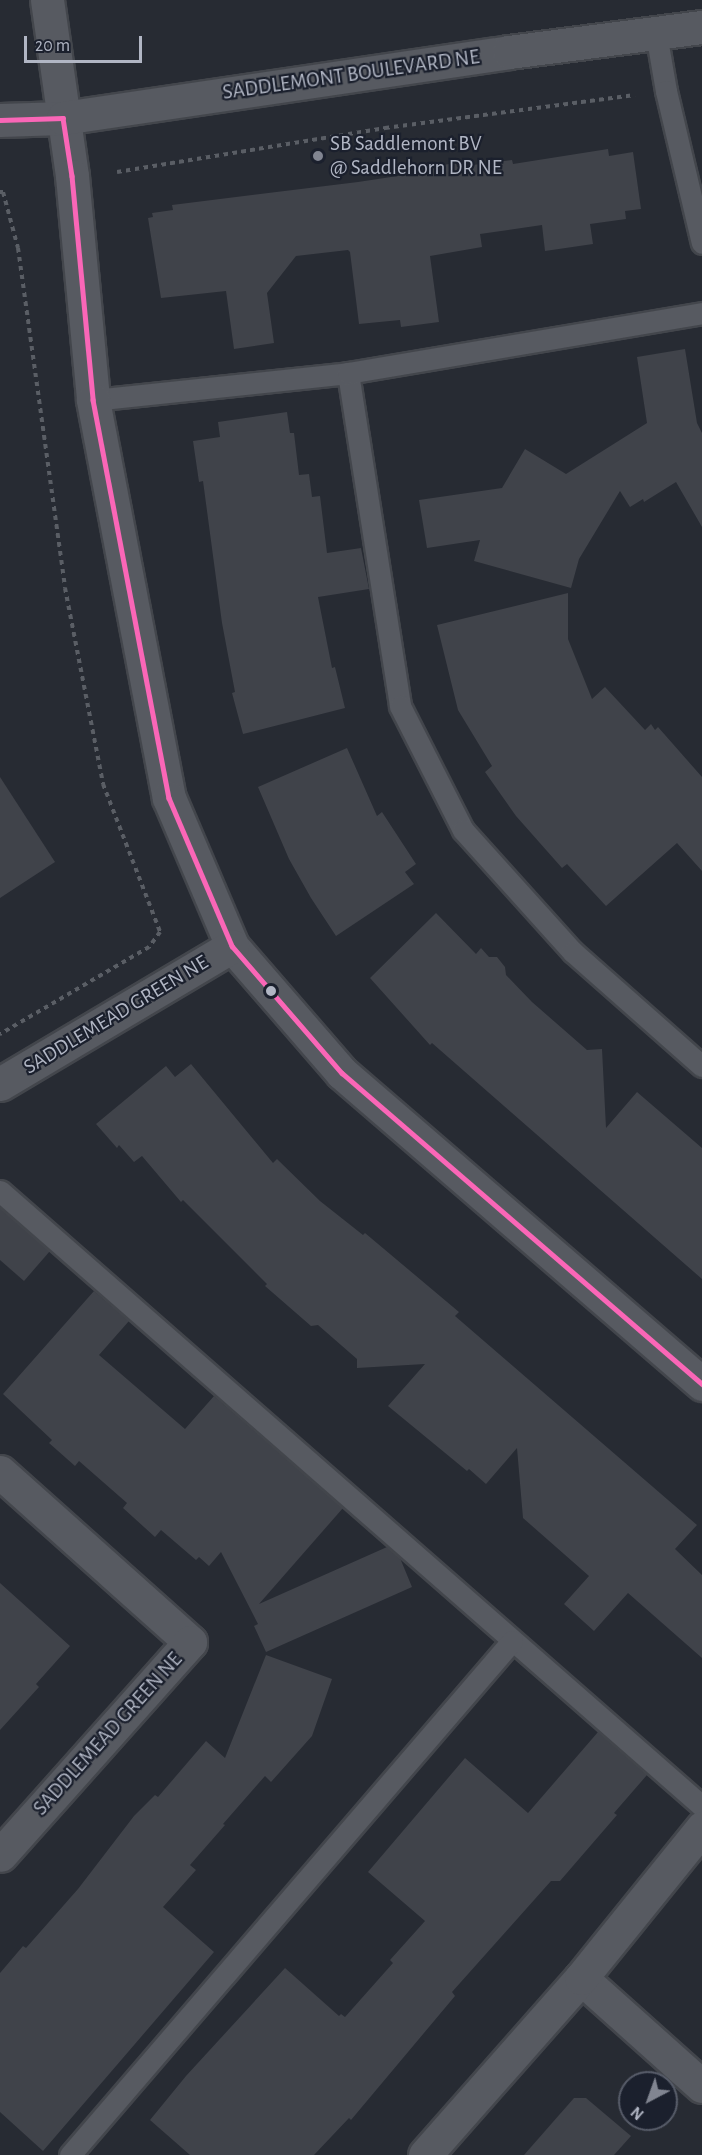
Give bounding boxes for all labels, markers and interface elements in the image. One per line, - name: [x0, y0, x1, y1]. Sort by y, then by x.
- scale bar: [27, 24, 146, 62]
- text: 20 m: [35, 37, 70, 55]
- street label: SADDLEMONT BOULEVARD NE: [221, 44, 481, 106]
- place label: SB Saddlemont BV @ Saddlehorn DR NE: [330, 131, 502, 181]
- marker: SB Saddlemont BV @ Saddlehorn DR NE: [311, 149, 325, 163]
- street label: SADDLEMEAD GREEN NE: [19, 950, 213, 1080]
- unlabelled marker: [265, 985, 277, 997]
- street label: SADDLEMEAD GREEN NE: [28, 1647, 188, 1821]
- north arrow: [618, 2071, 678, 2131]
- text: N: [628, 2103, 647, 2123]

